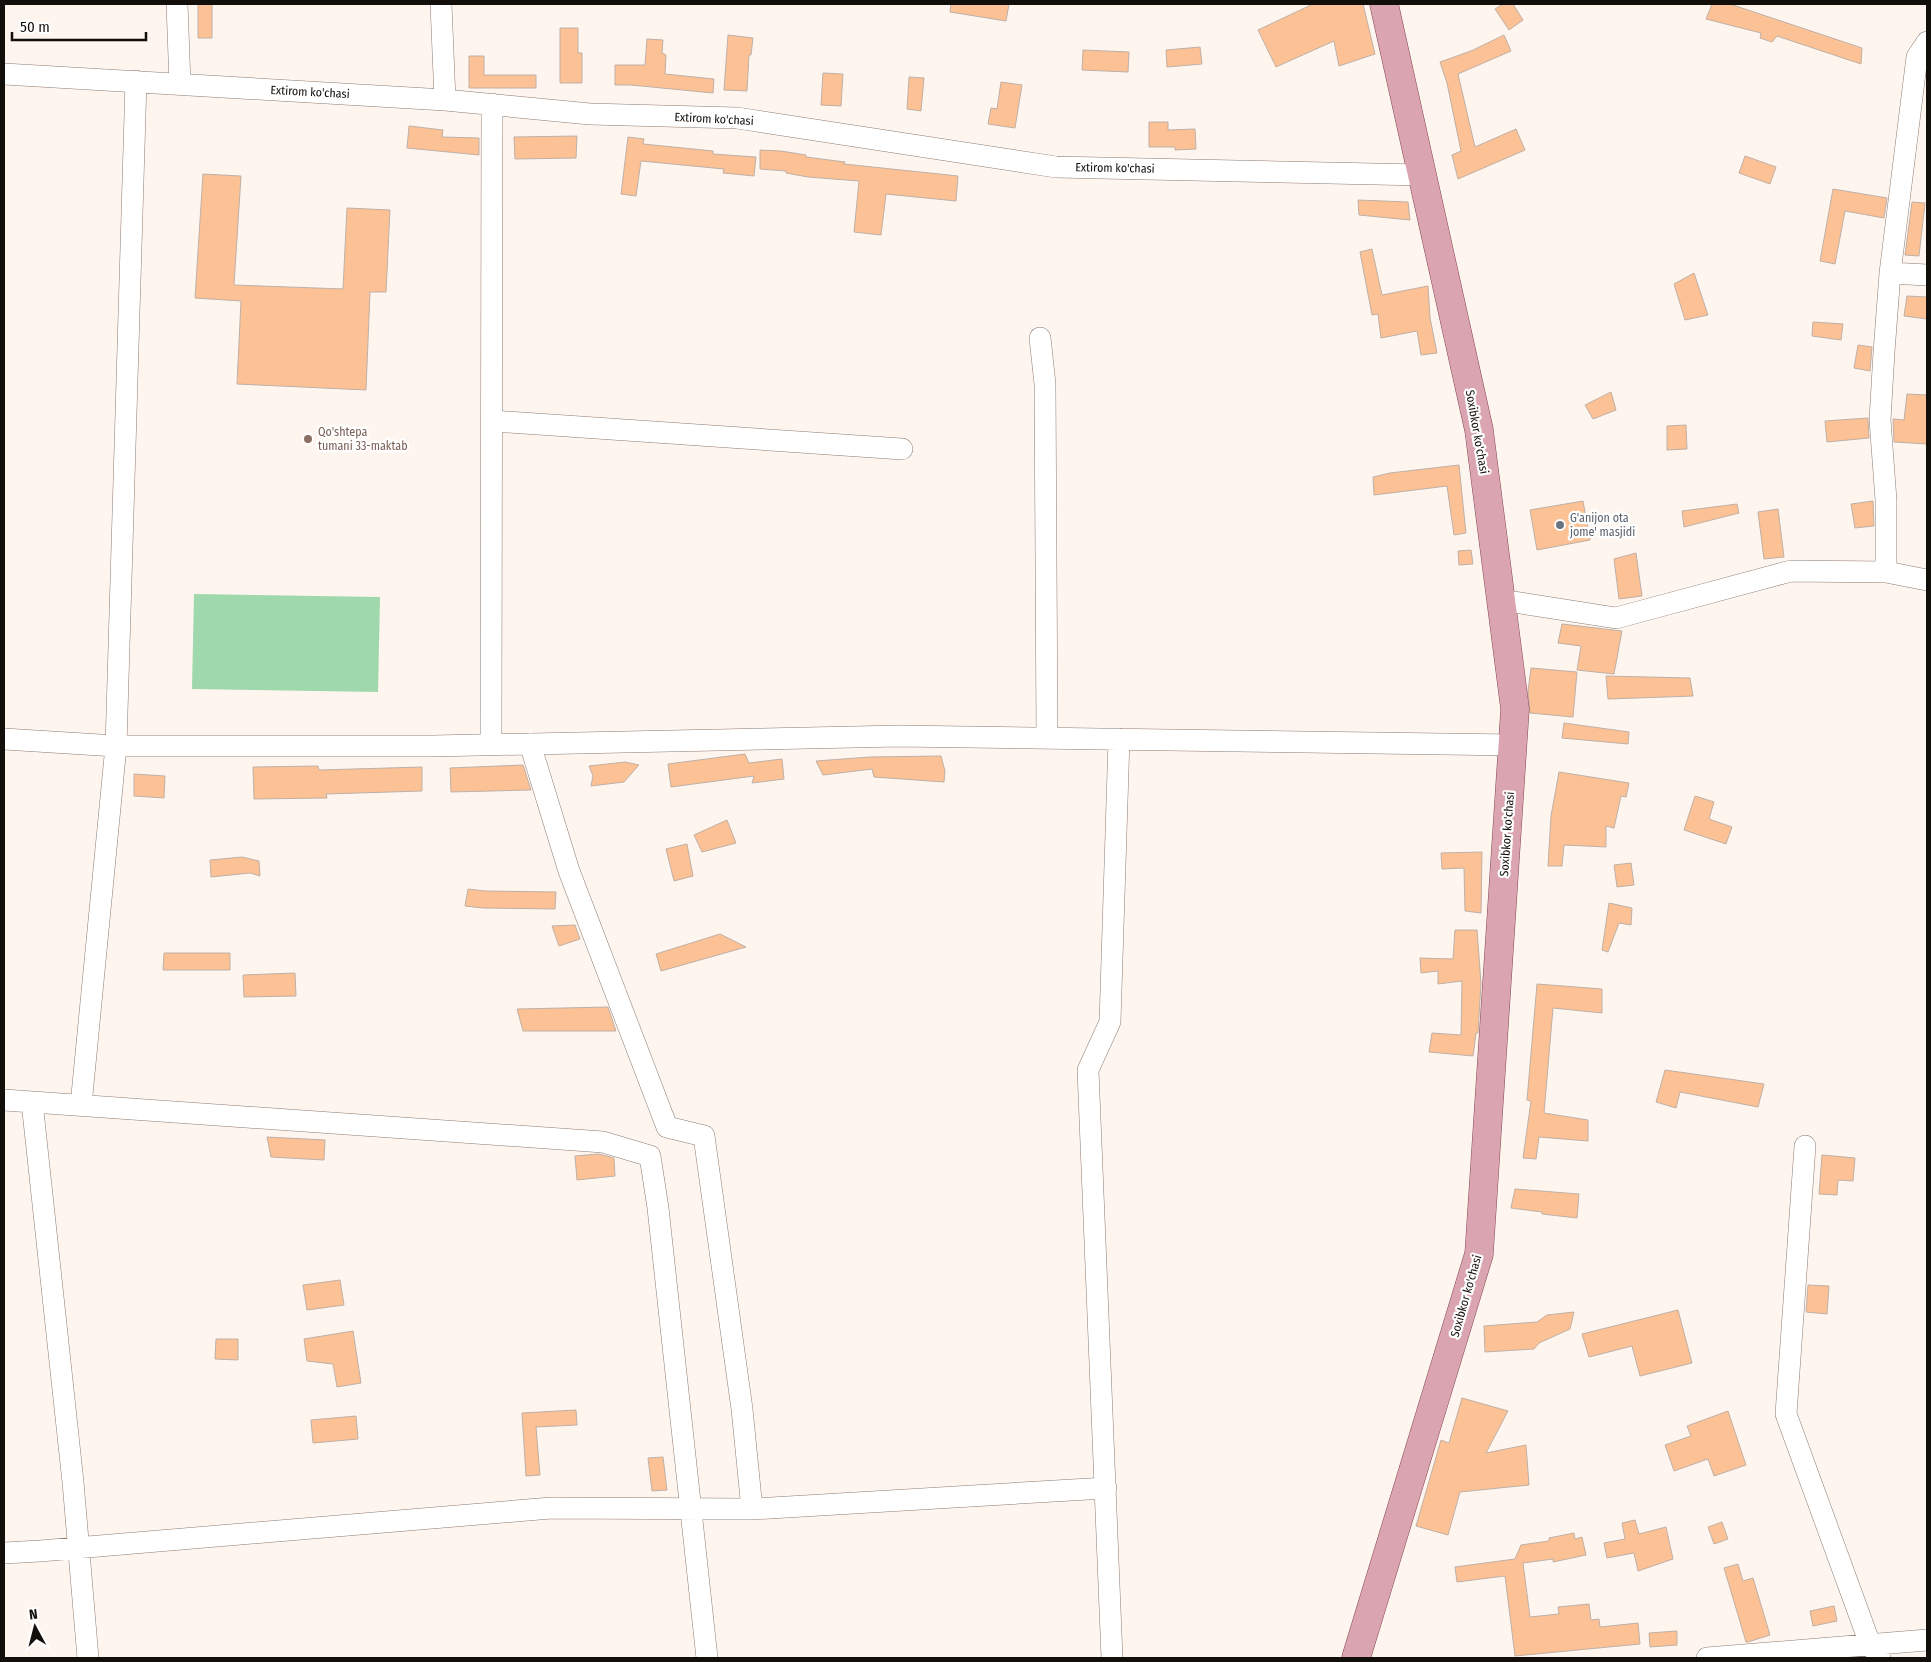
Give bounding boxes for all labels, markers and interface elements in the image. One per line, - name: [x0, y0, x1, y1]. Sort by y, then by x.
- scale bar: [12, 10, 146, 42]
- text: 50 m: [20, 18, 50, 36]
- street label: Extirom ko'chasi: [270, 83, 350, 101]
- street label: Extirom ko'chasi: [674, 110, 754, 128]
- street label: Extirom ko'chasi: [1075, 160, 1155, 176]
- street label: Soxibkor ko'chasi: [1463, 389, 1491, 475]
- place label: Qo'shtepa tumani 33-maktab: [318, 425, 408, 453]
- marker: Qo'shtepa tumani 33-maktab: [302, 433, 314, 445]
- place label: G'anijon ota jome' masjidi: [1569, 511, 1635, 539]
- marker: G'anijon ota jome' masjidi: [1554, 519, 1566, 531]
- street label: Soxibkor ko'chasi: [1497, 791, 1517, 877]
- street label: Soxibkor ko'chasi: [1448, 1253, 1484, 1339]
- north arrow: [10, 1602, 60, 1652]
- text: N: [28, 1606, 39, 1624]

